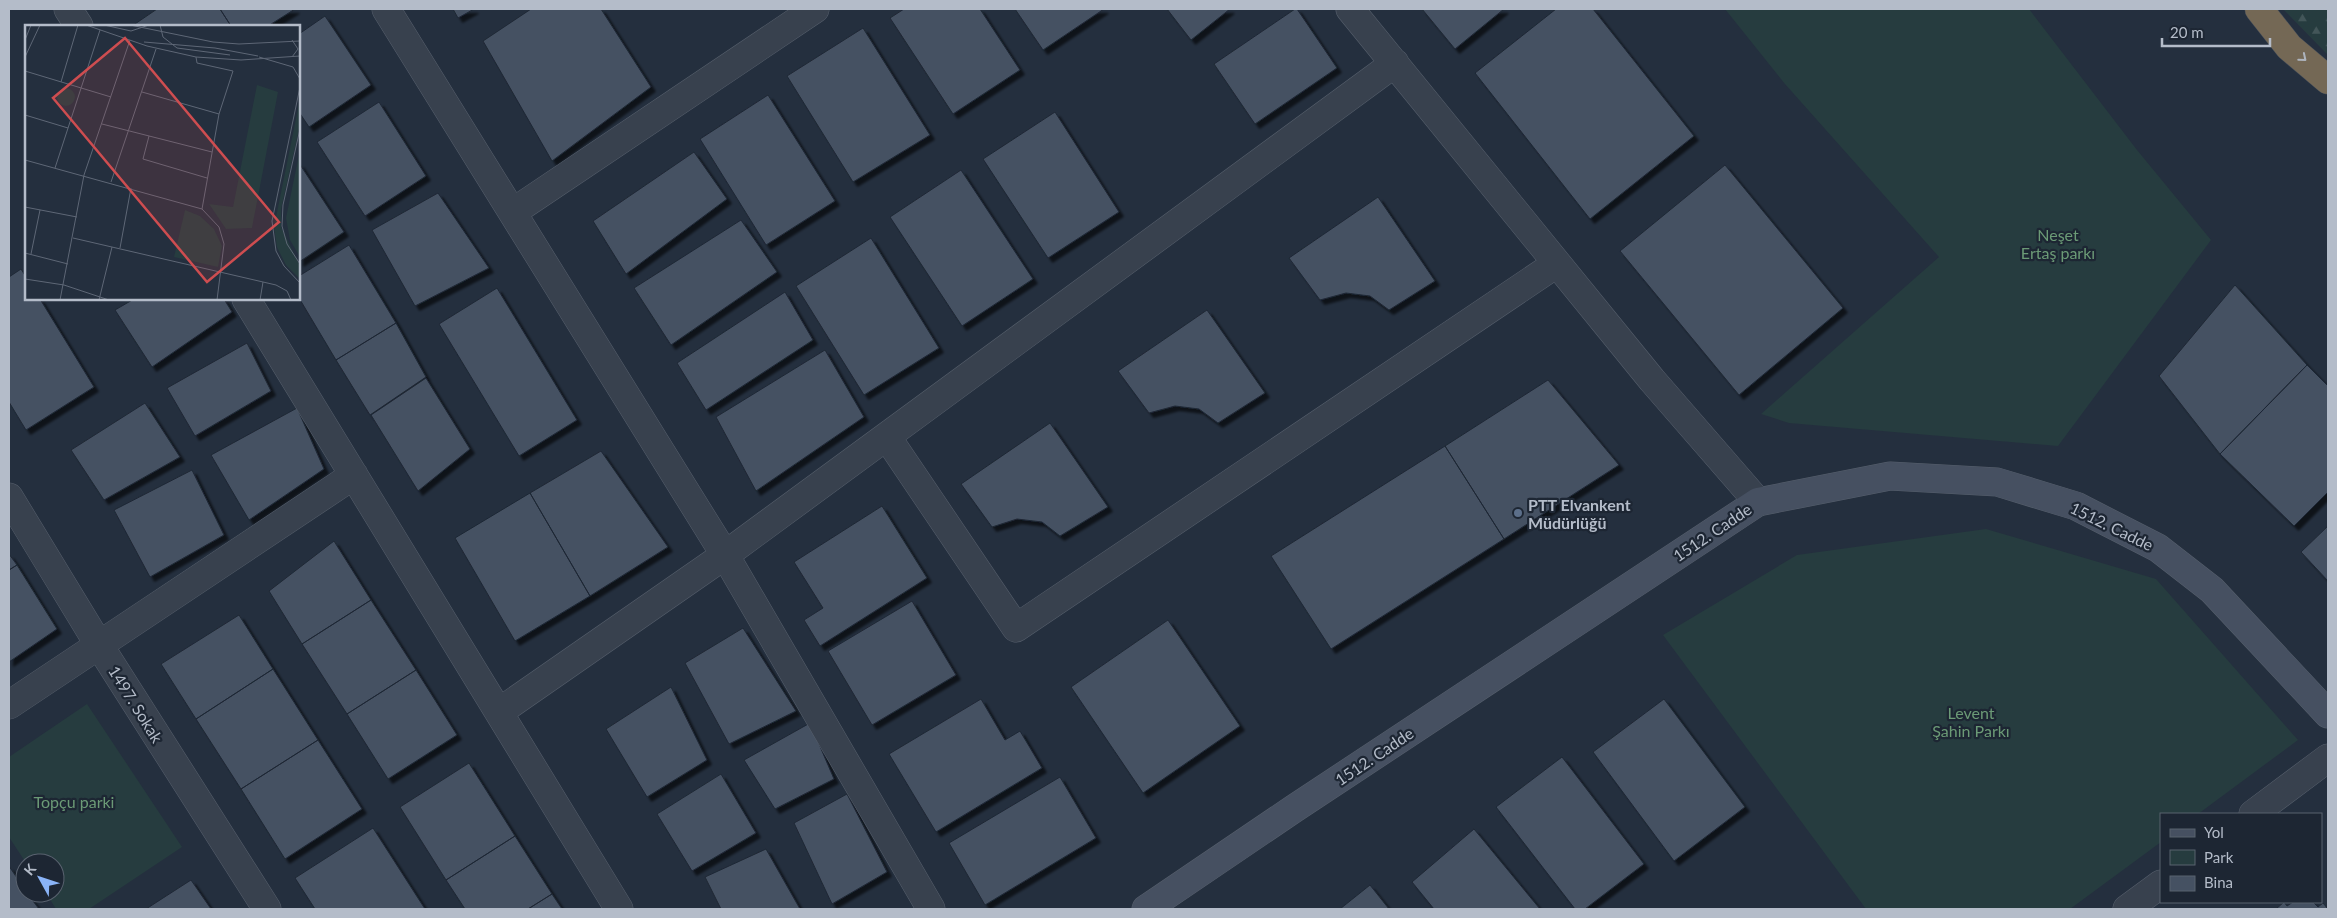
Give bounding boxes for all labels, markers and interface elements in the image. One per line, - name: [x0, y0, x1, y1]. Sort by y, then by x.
- scale bar: [2162, 15, 2270, 47]
- text: 20 m: [2170, 23, 2204, 41]
- inset map: [25, 25, 300, 300]
- one-way arrow: [2297, 53, 2306, 62]
- park label: Neşet Ertaş parkı: [2021, 225, 2095, 262]
- place label: PTT Elvankent Müdürlüğü: [1528, 495, 1631, 532]
- street label: 1512. Cadde: [2067, 498, 2157, 554]
- street label: 1512. Cadde: [1669, 499, 1755, 565]
- marker: PTT Elvankent Müdürlüğü: [1512, 507, 1524, 519]
- street label: 1497. Sokak: [105, 662, 168, 747]
- park label: Levent Şahin Parkı: [1932, 703, 2010, 740]
- street label: 1512. Cadde: [1331, 723, 1417, 789]
- park label: Topçu parki: [34, 792, 114, 811]
- legend: [2160, 813, 2322, 903]
- text: Yol: [2204, 823, 2224, 841]
- text: Park: [2204, 848, 2234, 866]
- north arrow: [15, 853, 65, 903]
- text: K: [20, 860, 40, 878]
- text: Bina: [2204, 873, 2233, 891]

